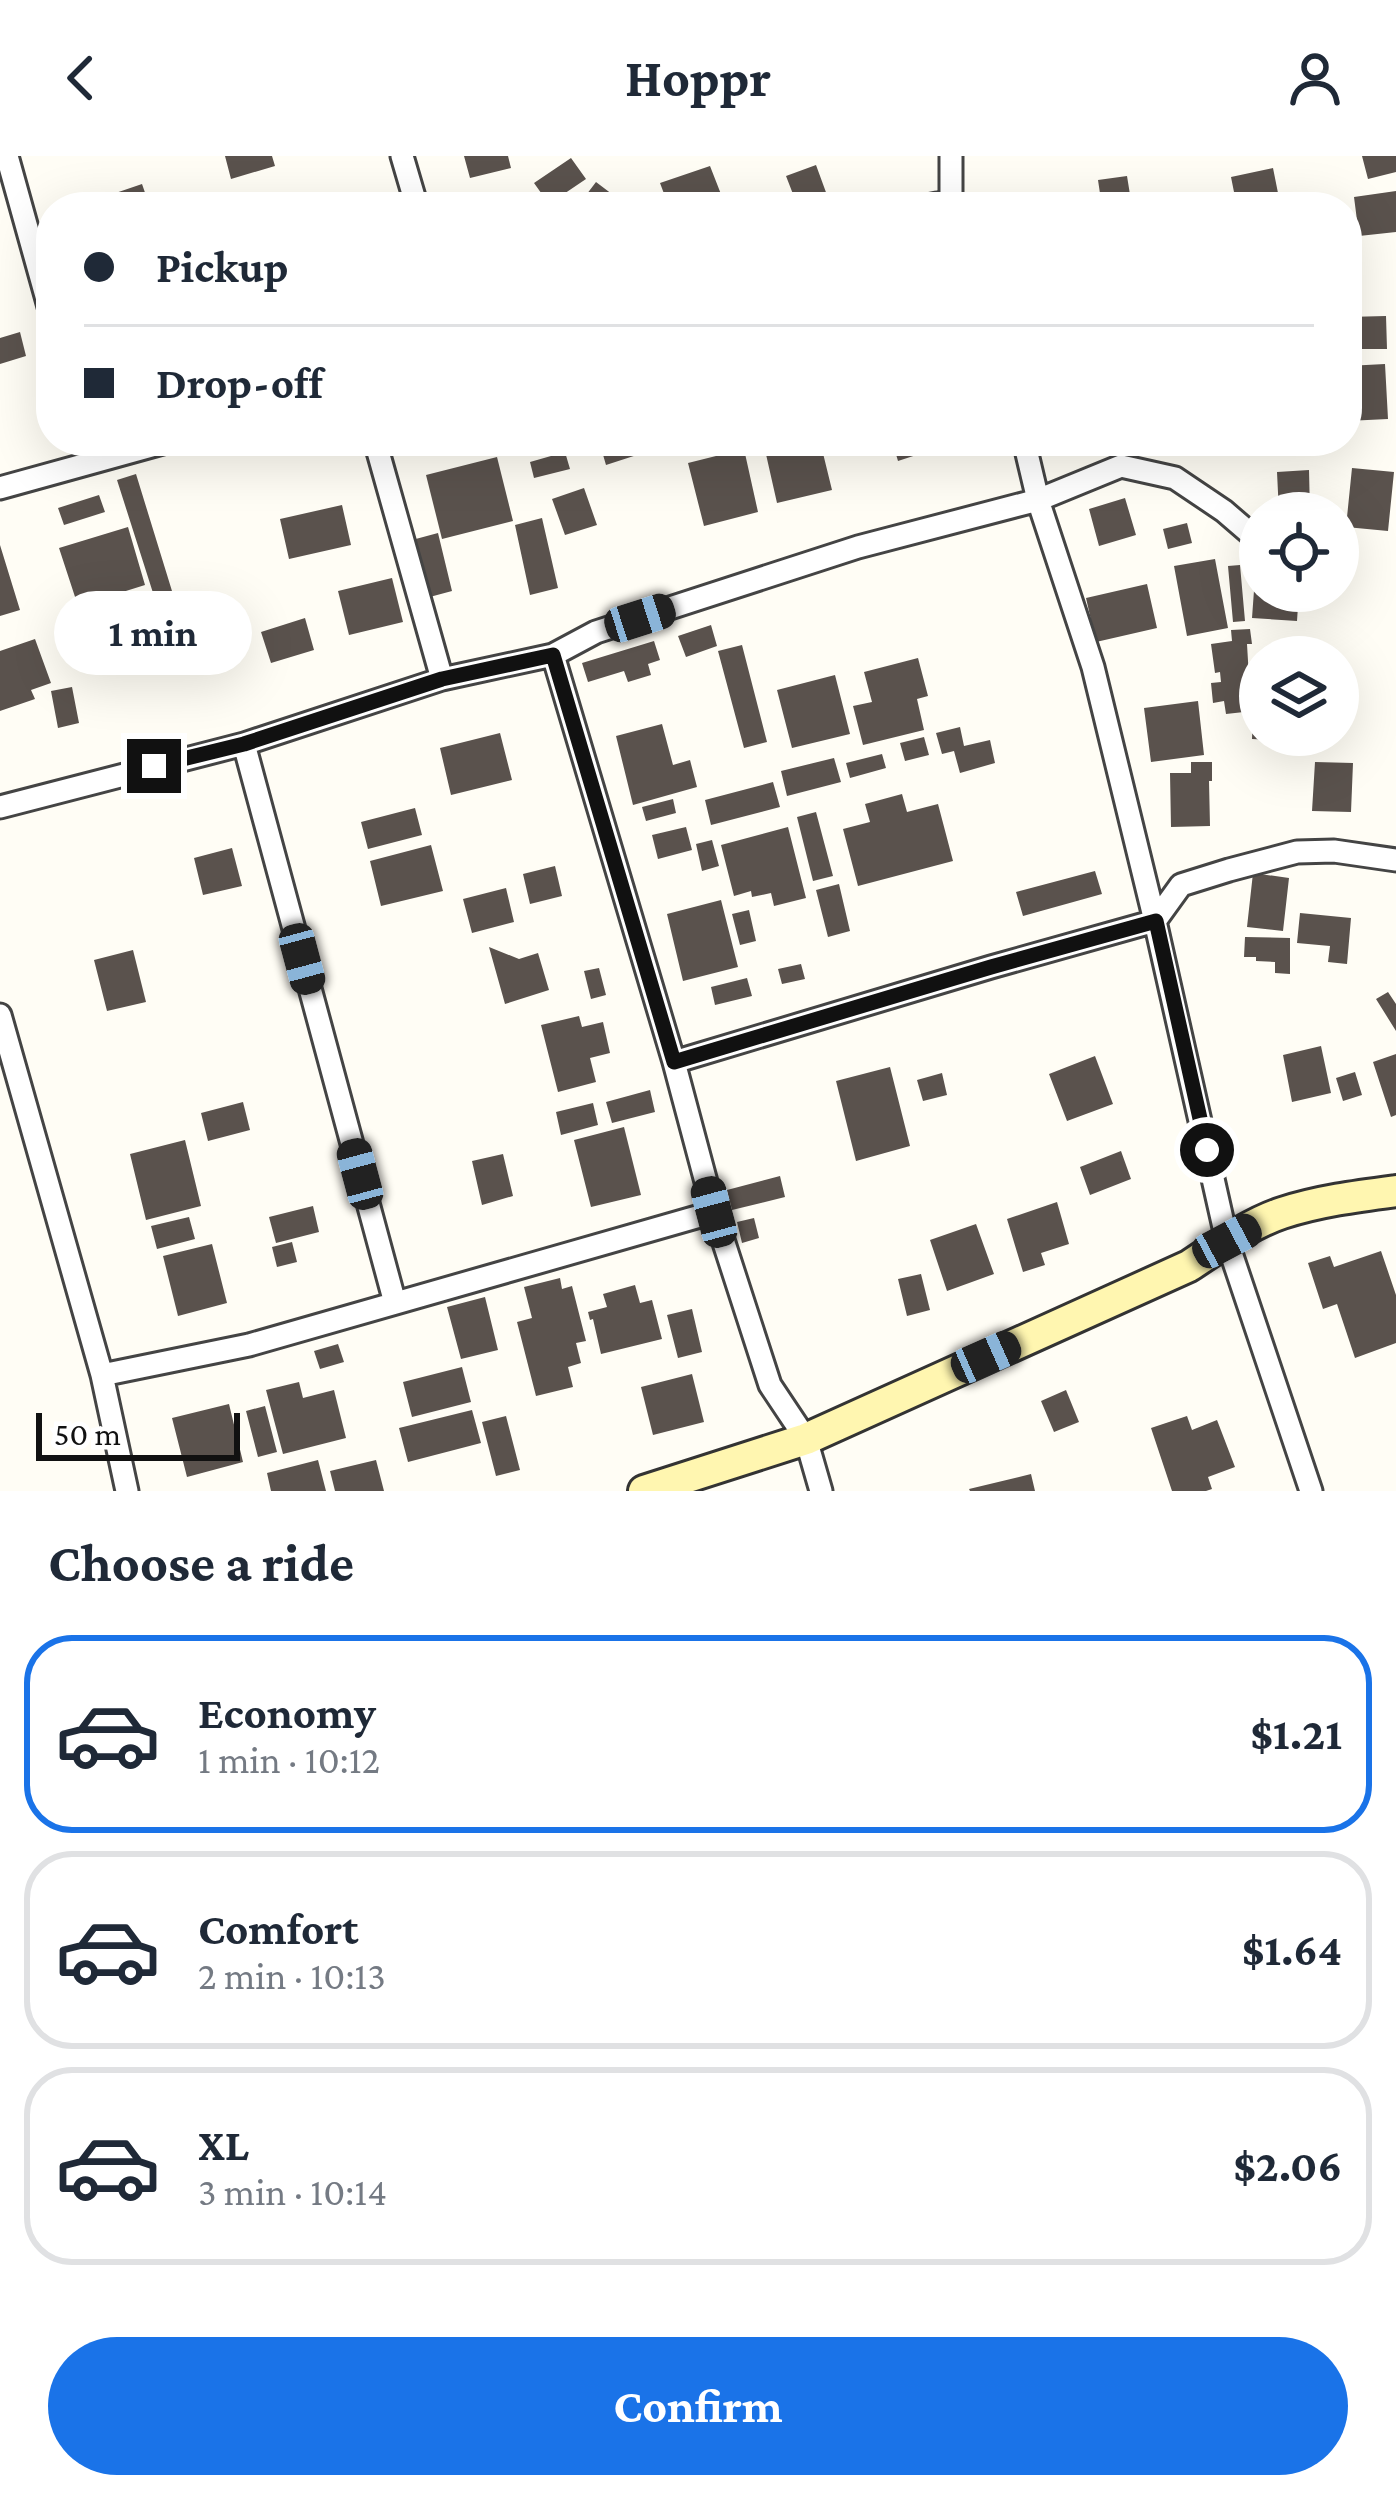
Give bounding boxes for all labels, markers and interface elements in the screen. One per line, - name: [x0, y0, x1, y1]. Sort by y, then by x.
- icon: back: [48, 45, 114, 111]
- icon: person: [1282, 45, 1348, 111]
- text: Hoppr: [625, 48, 771, 108]
- text: Pickup: [156, 242, 289, 292]
- text: Drop-off: [156, 358, 323, 408]
- map controls: [1239, 492, 1359, 756]
- button: locate: [1239, 492, 1359, 612]
- car: [600, 590, 680, 646]
- callout: 1 min: [55, 592, 253, 676]
- text: 1 min: [109, 611, 197, 654]
- button: layers: [1239, 636, 1359, 756]
- route end: [127, 739, 181, 793]
- car: [275, 920, 329, 998]
- route start: [1180, 1123, 1234, 1177]
- car: [333, 1135, 387, 1213]
- car: [687, 1173, 741, 1251]
- car: [1187, 1208, 1267, 1274]
- car: [946, 1326, 1026, 1388]
- scale bar: [36, 1407, 240, 1460]
- text: 50 m: [54, 1415, 121, 1452]
- text: Choose a ride: [48, 1533, 354, 1593]
- icon: car: [54, 1680, 162, 1788]
- text: Economy: [198, 1688, 376, 1738]
- text: $1.21: [1250, 1709, 1342, 1759]
- text: 1 min · 10:12: [198, 1738, 380, 1781]
- icon: car: [54, 1896, 162, 2004]
- text: Comfort: [198, 1904, 359, 1954]
- text: $1.64: [1242, 1925, 1342, 1975]
- text: 2 min · 10:13: [198, 1954, 386, 1997]
- icon: car: [54, 2112, 162, 2220]
- text: XL: [198, 2120, 249, 2170]
- text: $2.06: [1233, 2141, 1342, 2191]
- text: 3 min · 10:14: [198, 2170, 387, 2213]
- button: Confirm: [48, 2337, 1348, 2475]

